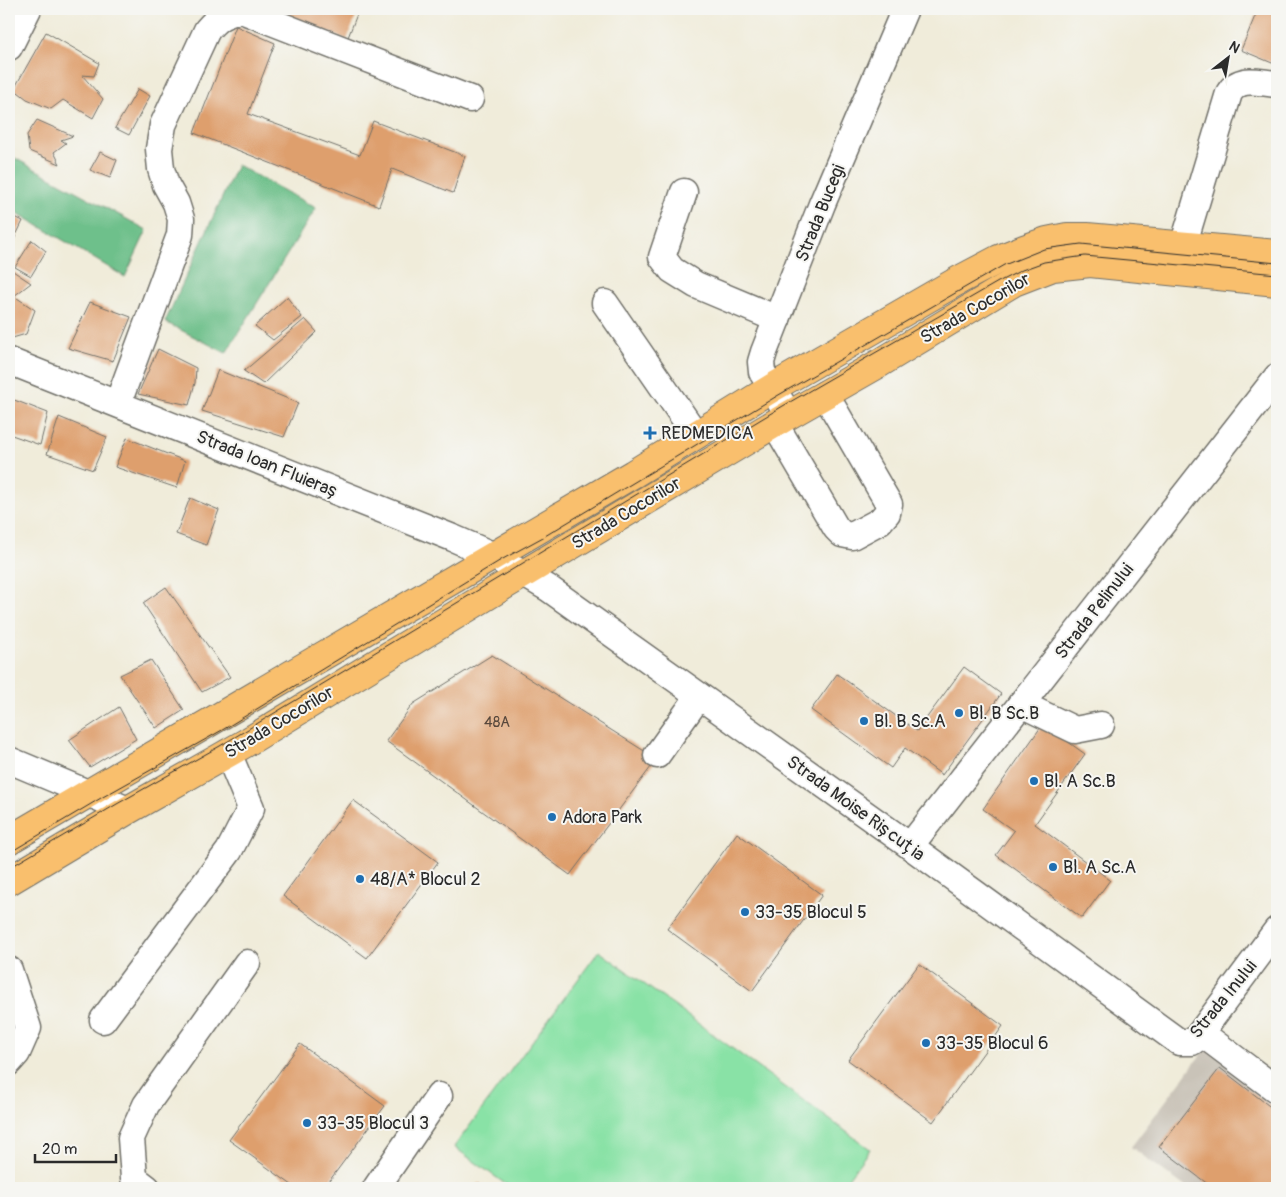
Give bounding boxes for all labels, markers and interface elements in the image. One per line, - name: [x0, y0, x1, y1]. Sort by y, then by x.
- north arrow: [1204, 32, 1254, 82]
- text: N: [1226, 38, 1243, 57]
- street label: Strada Bucegi: [790, 161, 850, 265]
- street label: Strada Cocorilor: [916, 267, 1035, 349]
- place label: REDMEDICA: [661, 422, 754, 445]
- street label: Strada Ioan Fluieraș: [193, 425, 343, 504]
- marker: REDMEDICA: [643, 426, 657, 440]
- street label: Strada Cocorilor: [568, 472, 685, 555]
- street label: Strada Pelinului: [1050, 559, 1139, 664]
- street label: Strada Cocorilor: [221, 681, 338, 764]
- place label: Bl. B Sc.B: [969, 702, 1039, 725]
- marker: Bl. B Sc.B: [953, 707, 965, 719]
- place label: Bl. B Sc.A: [874, 710, 946, 733]
- house number: 48A: [484, 713, 510, 732]
- marker: Bl. B Sc.A: [858, 715, 870, 727]
- street label: Strada Moise Rișcuția: [782, 751, 929, 866]
- place label: Bl. A Sc.B: [1044, 770, 1116, 793]
- marker: Bl. A Sc.B: [1028, 775, 1040, 787]
- place label: Adora Park: [562, 806, 643, 829]
- marker: Adora Park: [546, 811, 558, 823]
- place label: Bl. A Sc.A: [1063, 856, 1136, 879]
- marker: Bl. A Sc.A: [1047, 861, 1059, 873]
- place label: 48/A* Blocul 2: [370, 868, 480, 891]
- marker: 48/A* Blocul 2: [354, 873, 366, 885]
- place label: 33-35 Blocul 5: [755, 901, 867, 924]
- marker: 33-35 Blocul 5: [739, 906, 751, 918]
- street label: Strada Inului: [1185, 955, 1262, 1043]
- place label: 33-35 Blocul 6: [936, 1032, 1048, 1055]
- marker: 33-35 Blocul 6: [920, 1037, 932, 1049]
- place label: 33-35 Blocul 3: [317, 1112, 429, 1135]
- marker: 33-35 Blocul 3: [301, 1117, 313, 1129]
- scale bar: [35, 1132, 116, 1164]
- text: 20 m: [42, 1140, 77, 1159]

